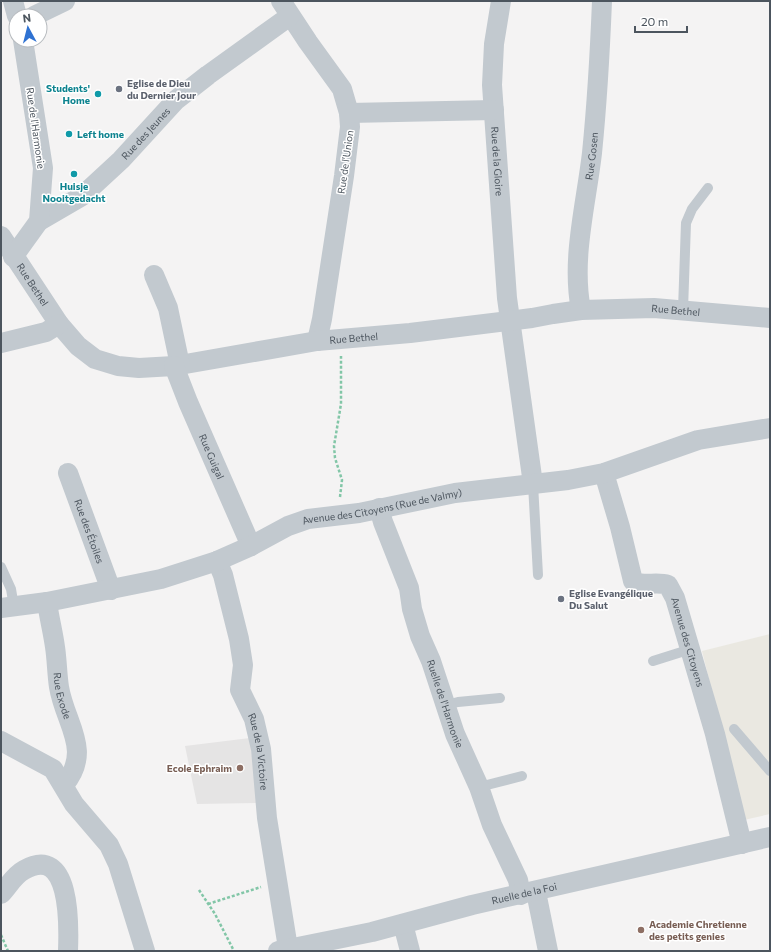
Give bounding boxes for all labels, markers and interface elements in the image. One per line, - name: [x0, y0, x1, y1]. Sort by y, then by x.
- north arrow: [8, 8, 48, 48]
- scale bar: [635, 8, 687, 34]
- text: N: [22, 11, 32, 25]
- text: 20 m: [641, 14, 668, 28]
- place label: Eglise de Dieu du Dernier Jour: [127, 77, 196, 101]
- place label: Students' Home: [46, 82, 90, 106]
- marker: Eglise de Dieu du Dernier Jour: [114, 84, 124, 94]
- street label: Rue de l'Harmonie: [24, 87, 48, 169]
- marker: Students' Home: [93, 89, 103, 99]
- street label: Rue des Jeunes: [119, 104, 173, 162]
- street label: Rue de la Gloire: [489, 126, 506, 196]
- place label: Left home: [77, 128, 124, 140]
- marker: Left home: [64, 129, 74, 139]
- street label: Rue de l'Union: [335, 129, 355, 195]
- street label: Rue Gosen: [582, 132, 600, 181]
- marker: Huisje Nooitgedacht: [69, 169, 79, 179]
- place label: Huisje Nooitgedacht: [42, 180, 106, 204]
- street label: Rue Bethel: [14, 261, 51, 308]
- street label: Rue Bethel: [651, 302, 701, 318]
- street label: Rue Bethel: [329, 330, 378, 346]
- street label: Rue Guigal: [197, 432, 227, 481]
- street label: Avenue des Citoyens (Rue de Valmy): [300, 486, 463, 527]
- street label: Rue des Étoiles: [72, 497, 107, 566]
- place label: Eglise Evangélique Du Salut: [569, 587, 653, 611]
- marker: Eglise Evangélique Du Salut: [556, 594, 566, 604]
- street label: Avenue des Citoyens: [669, 596, 707, 689]
- street label: Ruelle de l'Harmonie: [425, 658, 466, 749]
- street label: Rue Exode: [51, 672, 74, 721]
- street label: Rue de la Victoire: [246, 711, 271, 791]
- place label: Ecole Ephraim: [167, 762, 232, 774]
- marker: Ecole Ephraim: [235, 763, 245, 773]
- street label: Ruelle de la Foi: [490, 880, 558, 906]
- place label: Academie Chretienne des petits genies: [649, 918, 747, 942]
- marker: Academie Chretienne des petits genies: [636, 925, 646, 935]

